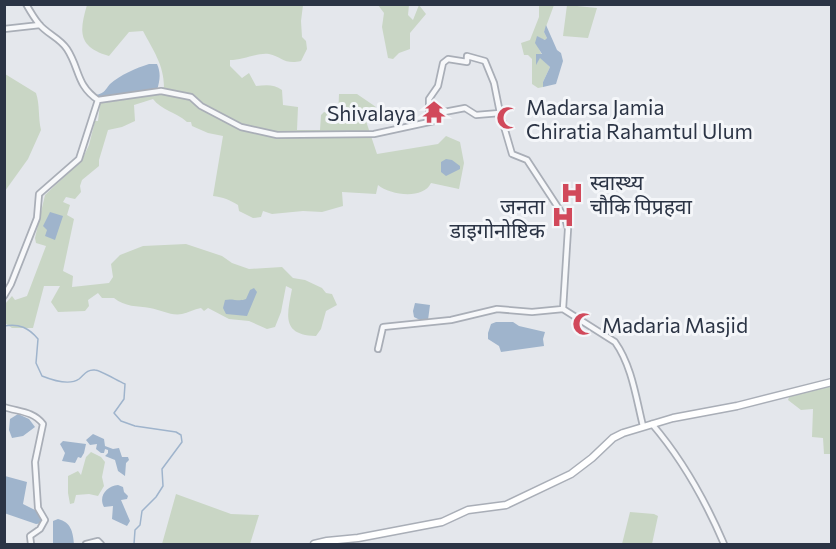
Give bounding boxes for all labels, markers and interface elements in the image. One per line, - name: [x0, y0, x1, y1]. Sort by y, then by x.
- place label: Madarsa Jamia Chiratia Rahamtul Ulum: [526, 94, 753, 143]
- temple icon: Shivalaya: [421, 99, 447, 125]
- place label: Shivalaya: [327, 100, 416, 125]
- mosque icon: Madarsa Jamia Chiratia Rahamtul Ulum: [495, 105, 521, 131]
- place label: स्वास्थ्य चाैकि पिप्रहवा: [590, 169, 693, 218]
- hospital icon: स्वास्थ्य चाैकि पिप्रहवा: [559, 180, 585, 206]
- place label: जनता डाइगोनोष्टिक: [449, 193, 546, 242]
- hospital icon: जनता डाइगोनोष्टिक: [550, 204, 576, 230]
- mosque icon: Madaria Masjid: [571, 311, 597, 337]
- place label: Madaria Masjid: [602, 312, 748, 337]

